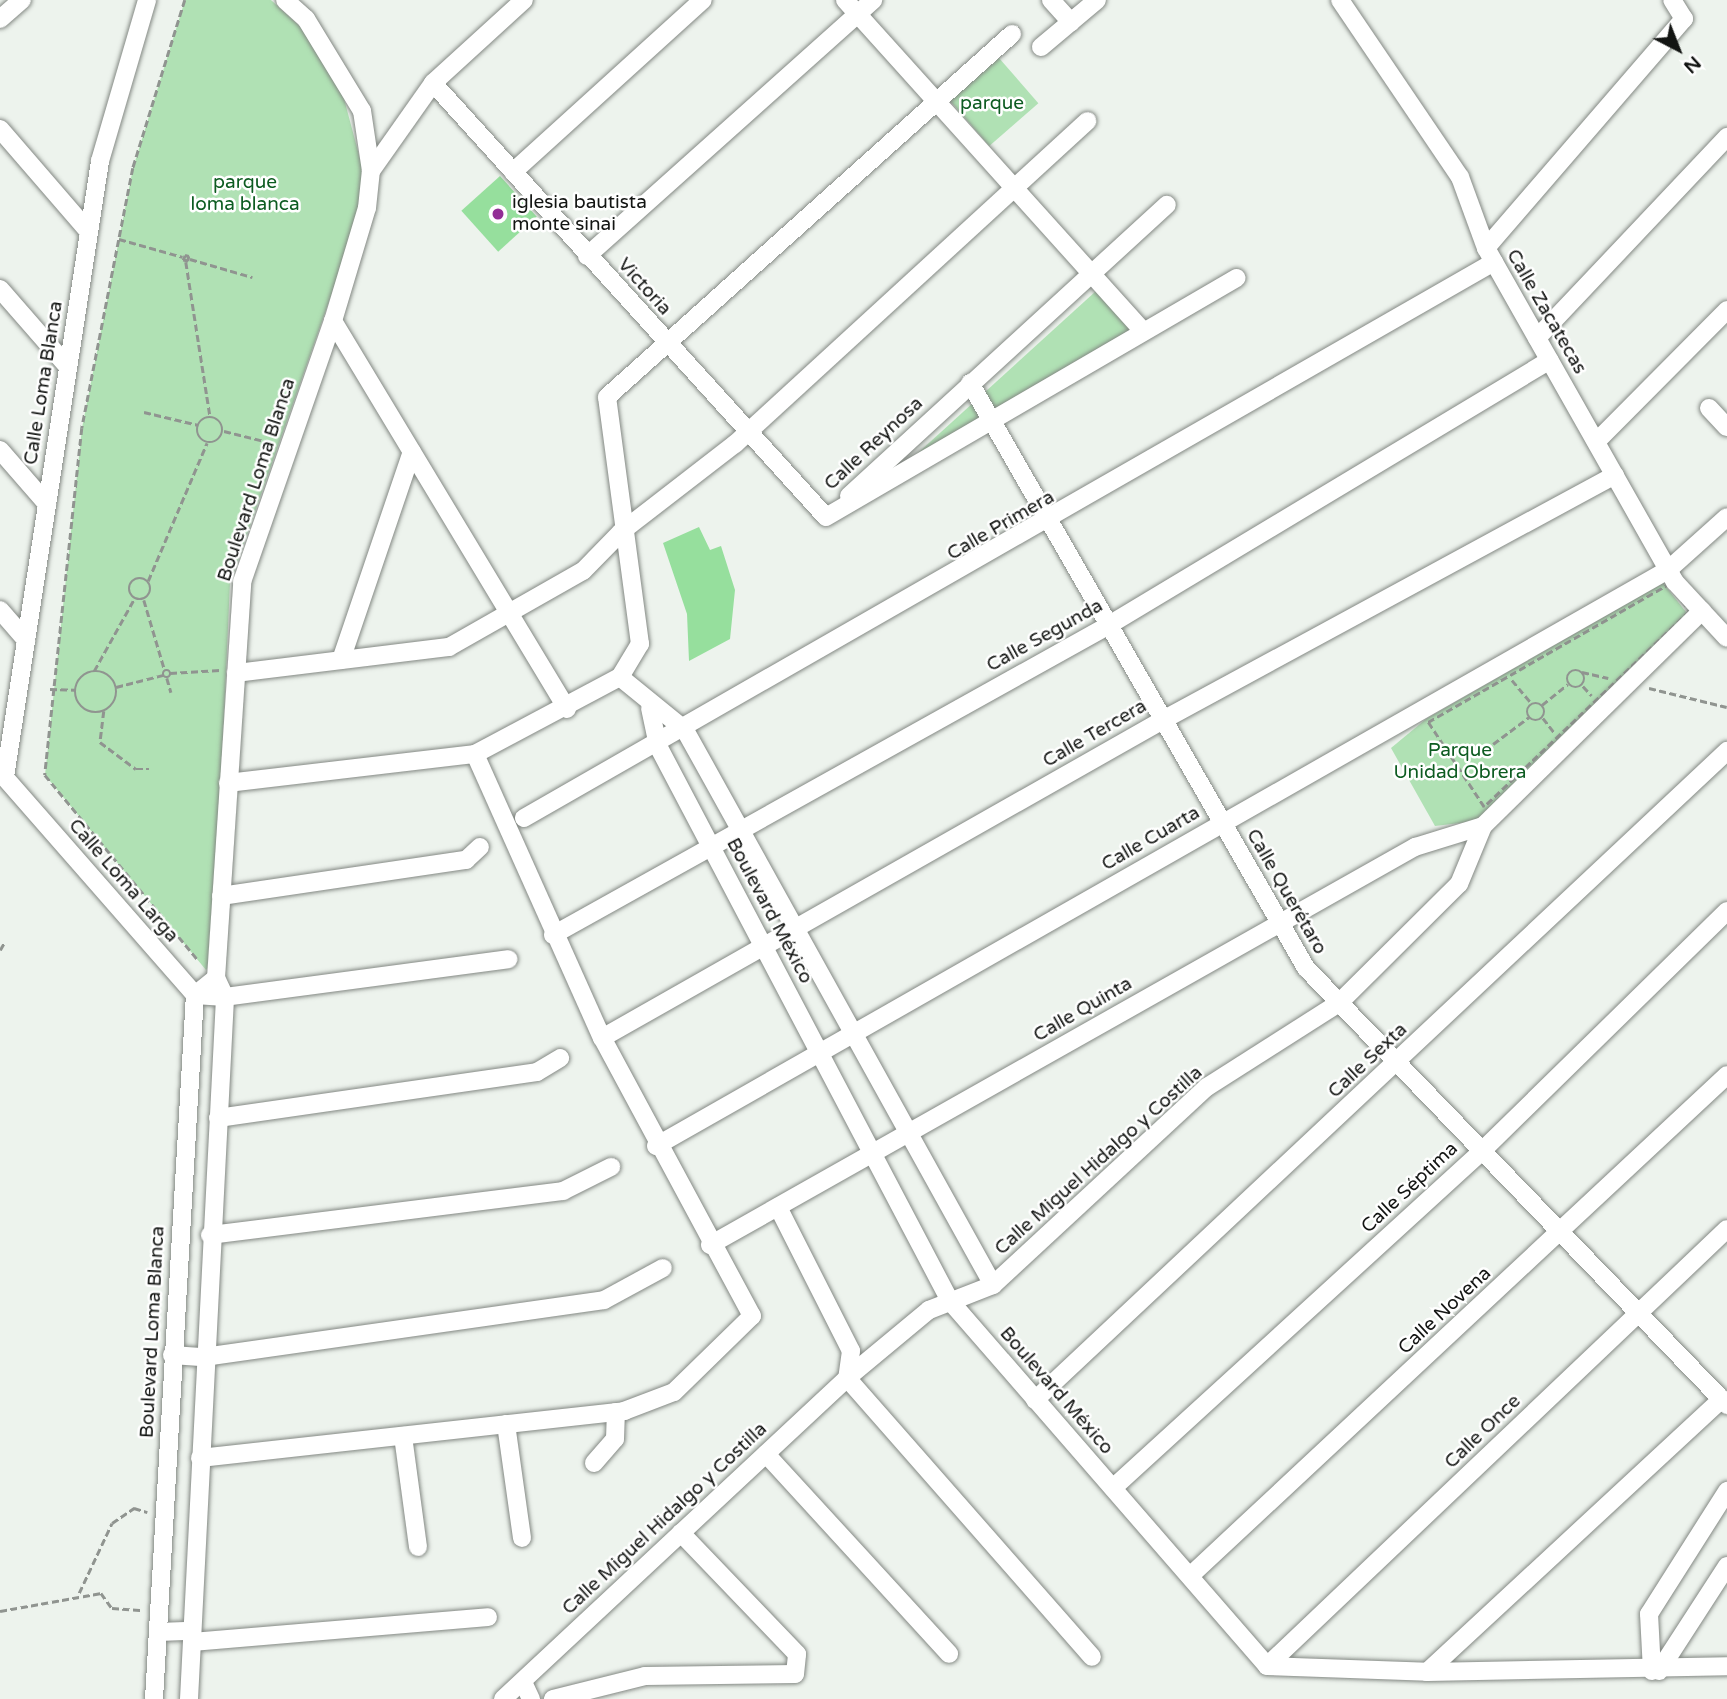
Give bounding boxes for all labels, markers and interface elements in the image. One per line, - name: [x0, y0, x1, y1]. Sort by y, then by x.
- north arrow: [1643, 14, 1713, 84]
- text: N: [1679, 51, 1705, 78]
- park label: parque: [960, 93, 1024, 115]
- park label: parque loma blanca: [190, 172, 300, 216]
- place label: iglesia bautista monte sinai: [512, 192, 647, 236]
- marker: iglesia bautista monte sinai: [490, 206, 506, 222]
- street label: Calle Zacatecas: [1501, 246, 1591, 378]
- street label: Victoria: [612, 254, 676, 320]
- street label: Calle Loma Blanca: [20, 300, 68, 466]
- street label: Boulevard Loma Blanca: [213, 375, 301, 585]
- street label: Calle Reynosa: [820, 393, 928, 495]
- street label: Calle Primera: [943, 486, 1059, 566]
- street label: Calle Segunda: [983, 595, 1107, 677]
- street label: Calle Tercera: [1039, 695, 1151, 773]
- park label: Parque Unidad Obrera: [1394, 740, 1526, 784]
- street label: Calle Cuarta: [1098, 802, 1204, 876]
- street label: Calle Loma Larga: [63, 815, 183, 947]
- street label: Calle Querétaro: [1241, 825, 1331, 959]
- street label: Boulevard México: [721, 834, 817, 988]
- street label: Calle Quinta: [1030, 973, 1136, 1047]
- street label: Calle Sexta: [1324, 1019, 1412, 1103]
- street label: Calle Miguel Hidalgo y Costilla: [991, 1062, 1207, 1260]
- street label: Calle Séptima: [1357, 1138, 1463, 1238]
- street label: Boulevard Loma Blanca: [136, 1225, 170, 1439]
- street label: Calle Novena: [1394, 1262, 1496, 1360]
- street label: Boulevard México: [994, 1323, 1118, 1459]
- street label: Calle Once: [1440, 1390, 1526, 1474]
- street label: Calle Miguel Hidalgo y Costilla: [558, 1418, 772, 1620]

